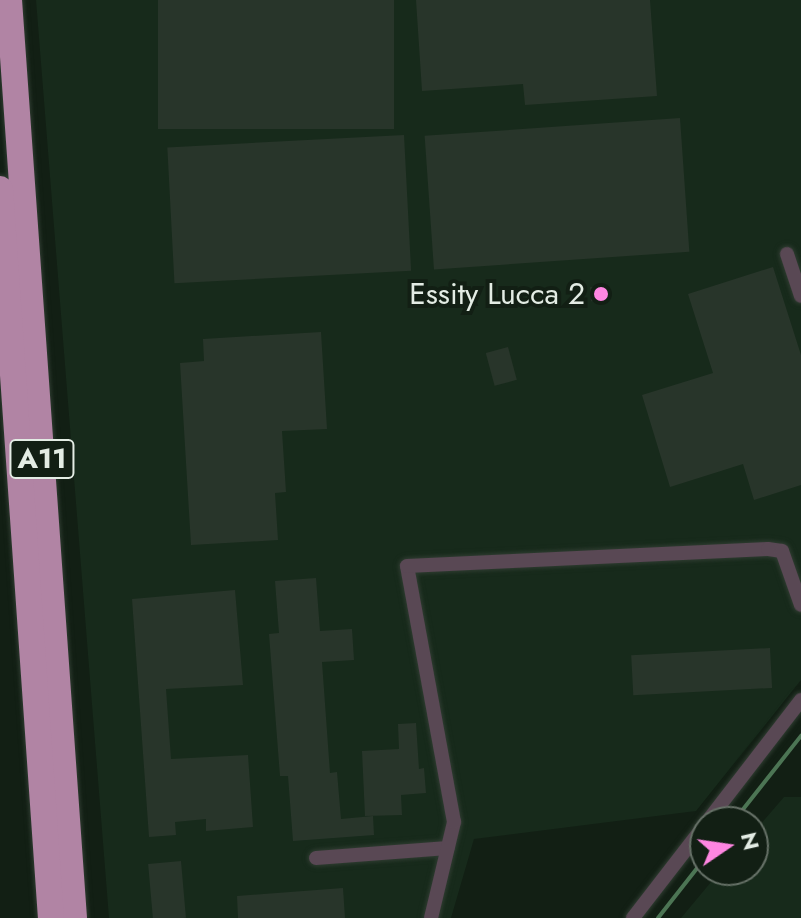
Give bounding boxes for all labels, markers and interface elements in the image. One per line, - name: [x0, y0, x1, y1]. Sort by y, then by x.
- place label: Essity Lucca 2: [409, 276, 585, 312]
- marker: Essity Lucca 2: [592, 285, 610, 303]
- road number: A11: [8, 435, 76, 483]
- north arrow: [689, 806, 769, 886]
- text: N: [733, 829, 768, 853]

